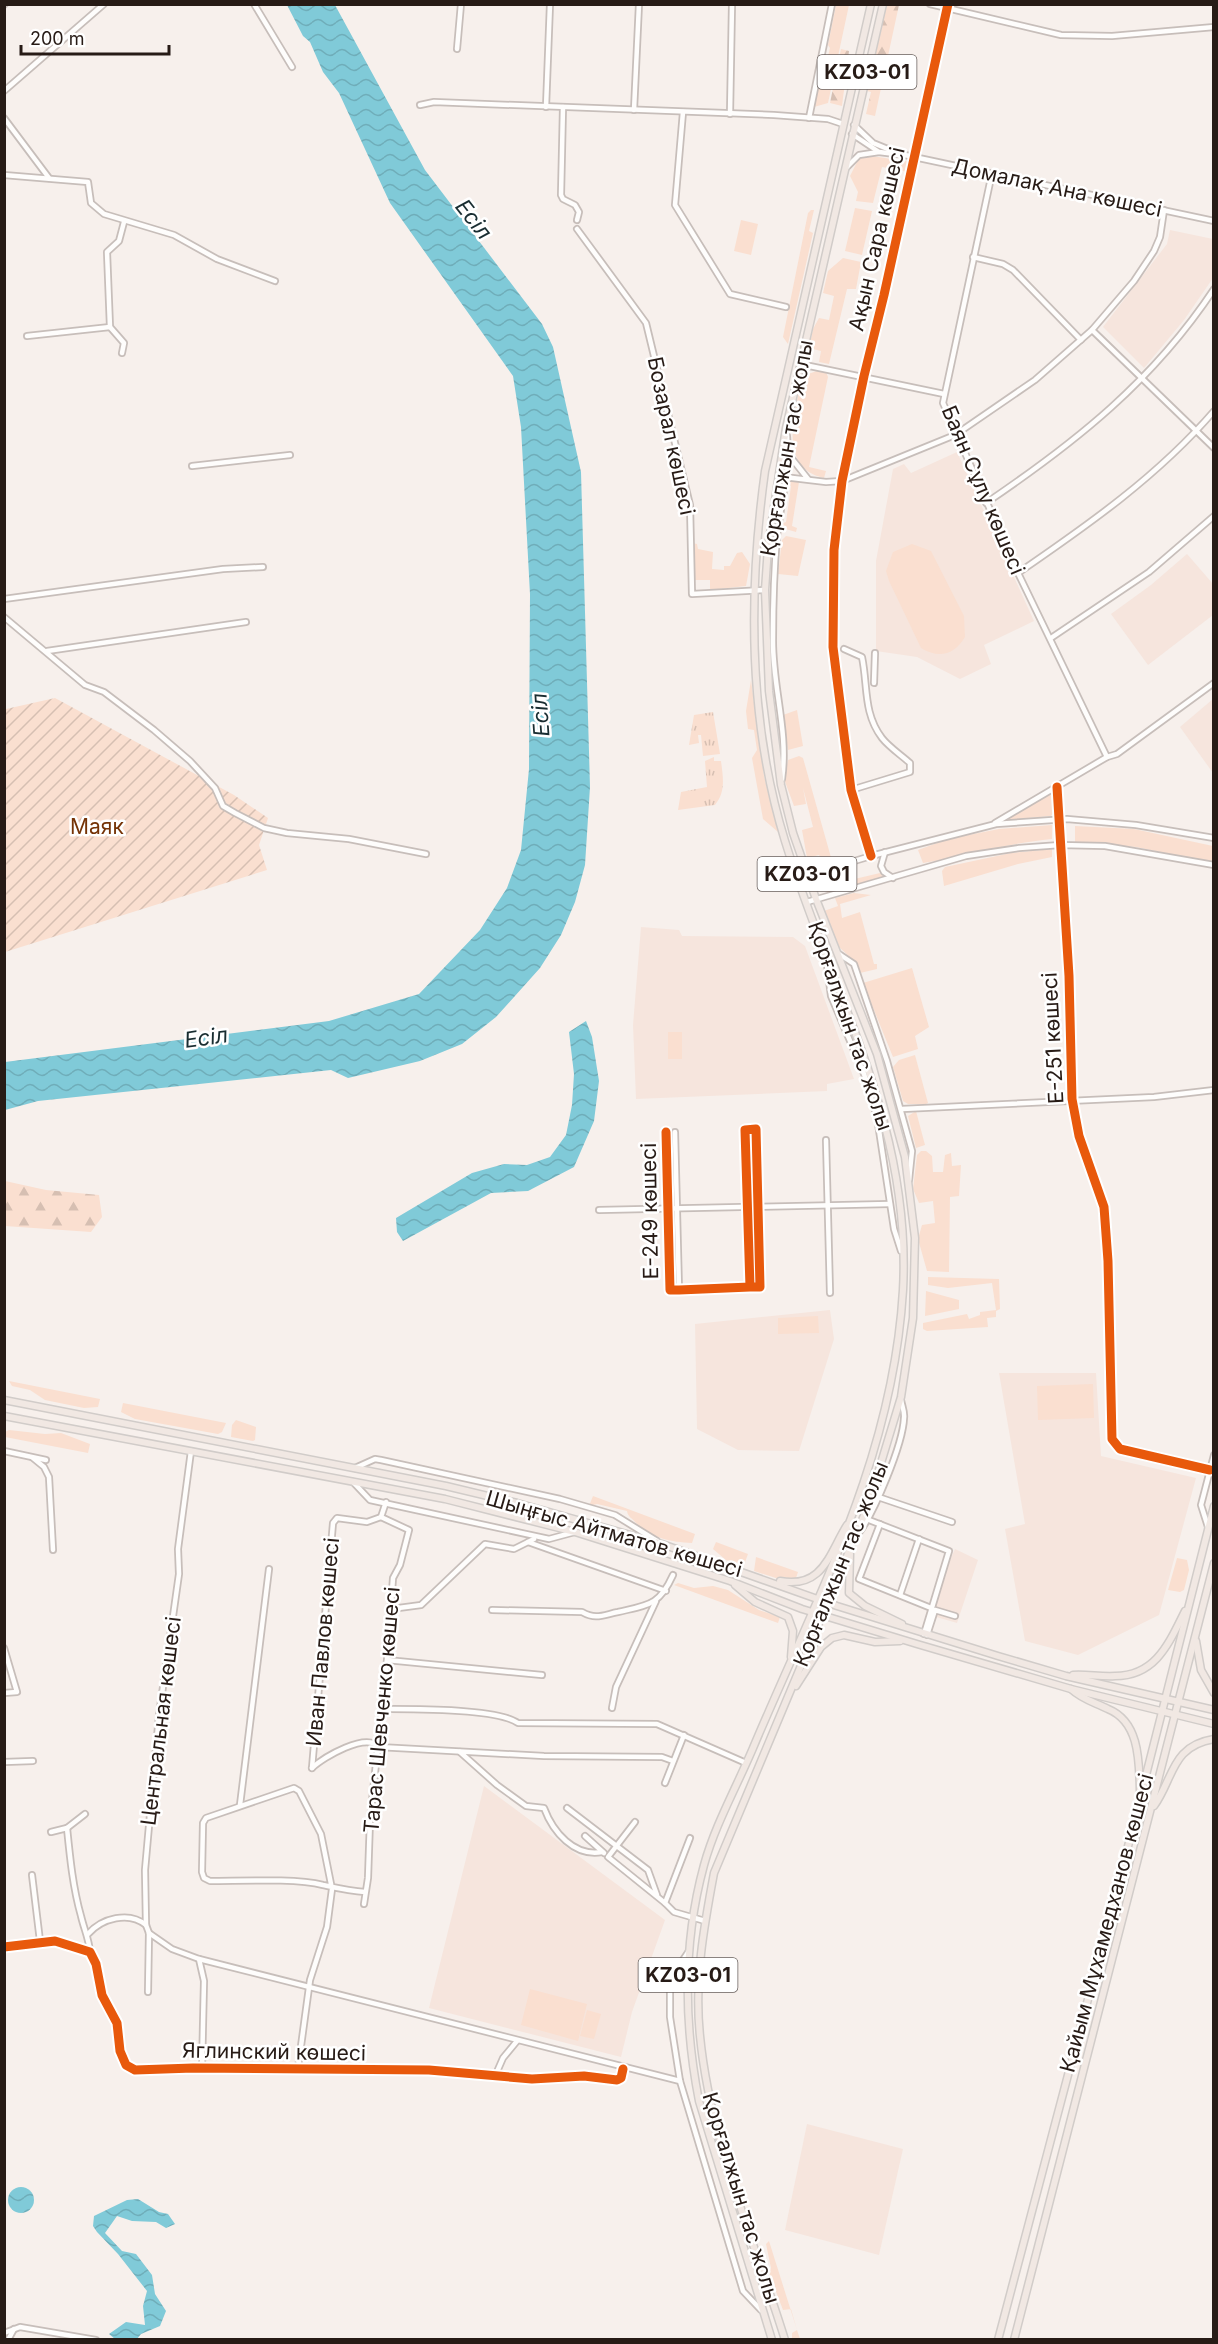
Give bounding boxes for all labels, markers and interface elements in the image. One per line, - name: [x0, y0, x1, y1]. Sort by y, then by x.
- scale bar: [21, 18, 170, 56]
- text: 200 m: [30, 28, 85, 49]
- road number: KZ03-01: [818, 55, 916, 89]
- street label: Ақын Сара көшесі: [843, 144, 910, 333]
- street label: Домалақ Ана көшесі: [950, 153, 1164, 222]
- water label: Есіл: [450, 194, 498, 244]
- street label: Қорғалжын тас жолы: [755, 338, 818, 558]
- street label: Бозарал көшесі: [642, 354, 700, 517]
- street label: Баян Сұлу көшесі: [937, 402, 1030, 578]
- water label: Есіл: [526, 692, 554, 738]
- park label: Маяк: [70, 814, 125, 839]
- road number: KZ03-01: [758, 857, 856, 891]
- street label: Қорғалжын тас жолы: [803, 918, 898, 1134]
- street label: Е-251 көшесі: [1037, 972, 1068, 1104]
- water label: Есіл: [182, 1021, 230, 1053]
- street label: Е-249 көшесі: [636, 1142, 663, 1280]
- street label: Қорғалжын тас жолы: [788, 1457, 893, 1670]
- street label: Шыңғыс Айтматов көшесі: [483, 1485, 745, 1582]
- street label: Иван Павлов көшесі: [301, 1536, 344, 1747]
- street label: Тарас Шевченко көшесі: [358, 1586, 405, 1834]
- street label: Центральная көшесі: [135, 1615, 186, 1827]
- street label: Қайым Мұхамедханов көшесі: [1055, 1771, 1159, 2075]
- road number: KZ03-01: [638, 1958, 738, 1992]
- street label: Яглинский көшесі: [182, 2037, 366, 2066]
- street label: Қорғалжын тас жолы: [697, 2089, 786, 2306]

